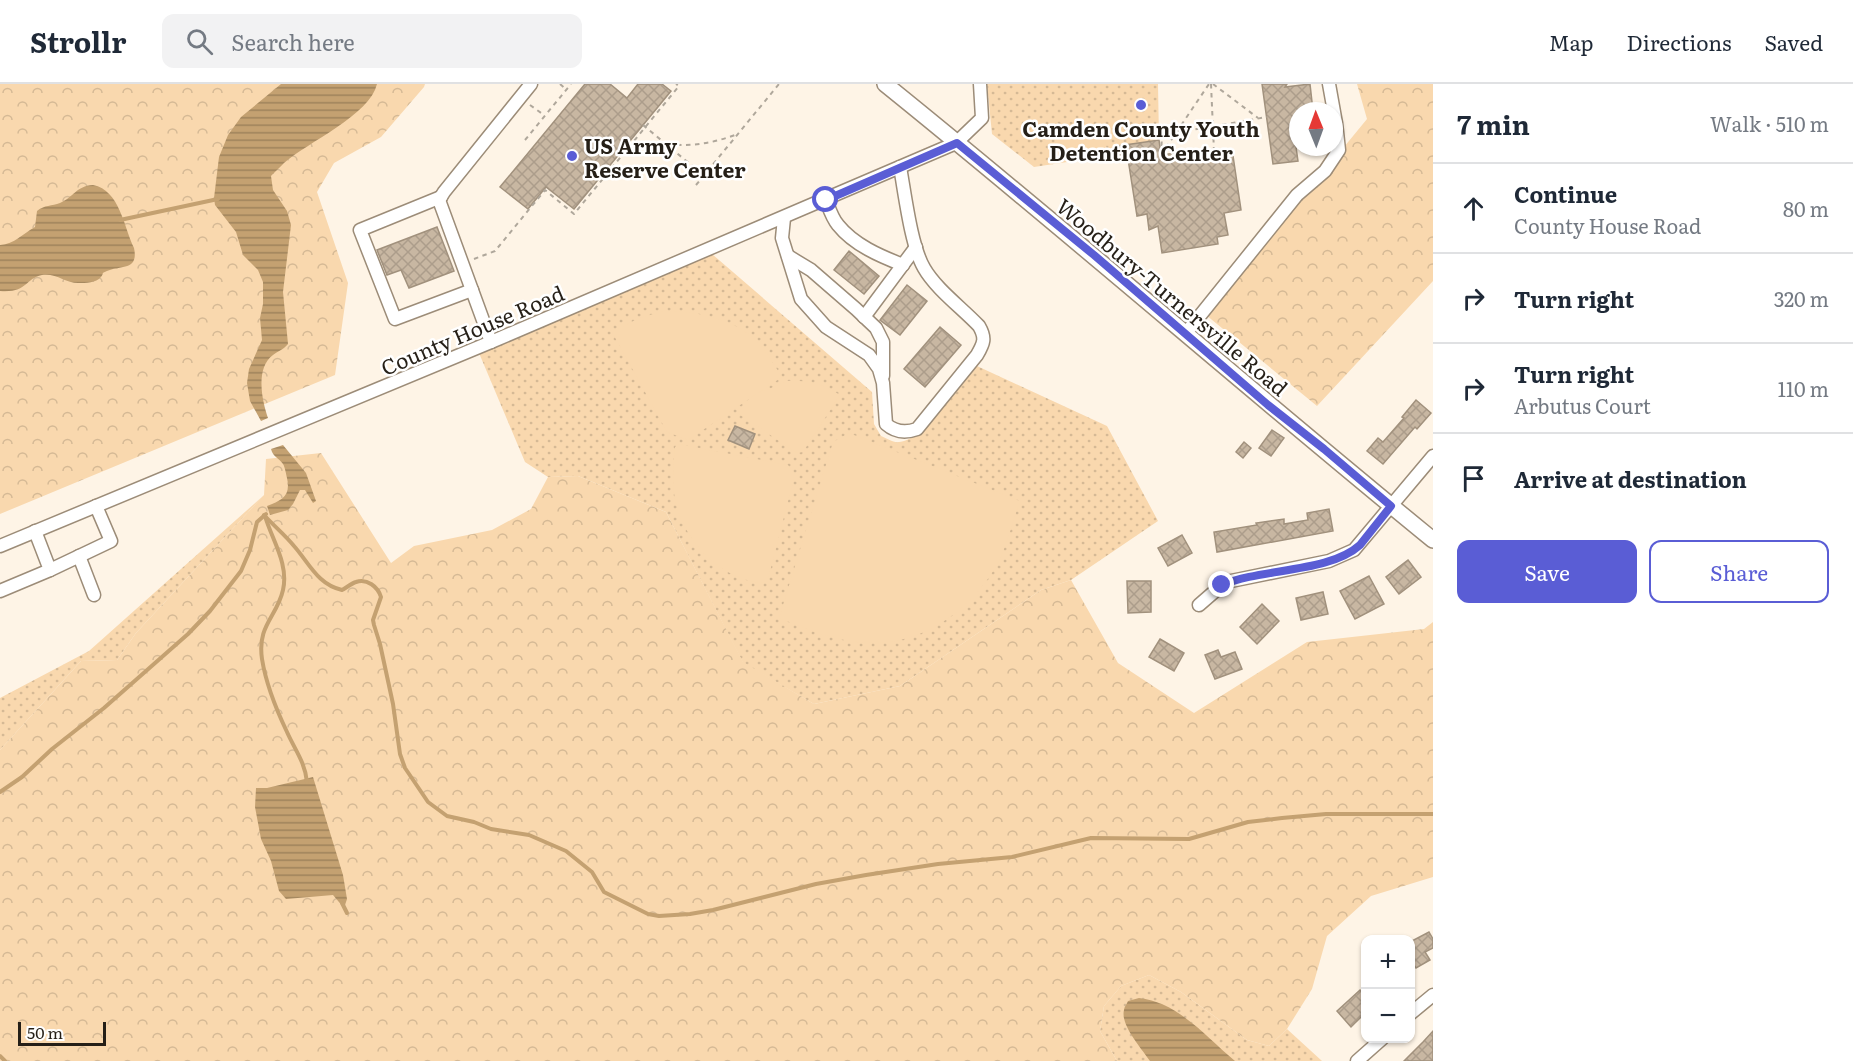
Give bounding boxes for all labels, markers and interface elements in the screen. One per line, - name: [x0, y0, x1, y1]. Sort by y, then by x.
- search box: [162, 14, 582, 68]
- text: Strollr: [30, 20, 126, 62]
- icon: search: [183, 25, 216, 58]
- text: Search here: [231, 25, 355, 58]
- text: Map: [1549, 26, 1594, 57]
- text: Directions: [1627, 26, 1732, 57]
- text: Saved: [1765, 26, 1823, 57]
- marker: Camden County Youth Detention Center: [1134, 98, 1148, 112]
- north arrow: [1289, 102, 1343, 156]
- text: 7 min: [1457, 104, 1530, 143]
- text: Walk · 510 m: [1710, 108, 1829, 138]
- place label: Camden County Youth Detention Center: [1022, 112, 1260, 167]
- place label: US Army Reserve Center: [584, 129, 746, 184]
- marker: US Army Reserve Center: [565, 149, 579, 163]
- text: Continue: [1514, 177, 1617, 210]
- route start: [812, 186, 838, 212]
- street label: Woodbury-Turnersville Road: [1051, 190, 1295, 402]
- icon: ahead: [1457, 192, 1490, 225]
- text: 80 m: [1783, 193, 1829, 223]
- text: County House Road: [1514, 210, 1701, 240]
- street label: County House Road: [375, 276, 569, 382]
- icon: right: [1457, 282, 1490, 315]
- text: Turn right: [1514, 282, 1634, 315]
- text: 320 m: [1774, 283, 1829, 313]
- text: Turn right: [1514, 357, 1634, 390]
- icon: right: [1457, 372, 1490, 405]
- text: 110 m: [1778, 373, 1829, 403]
- text: Arbutus Court: [1514, 390, 1651, 420]
- icon: arrive: [1457, 462, 1490, 495]
- text: Arrive at destination: [1514, 462, 1747, 495]
- button: Save: [1457, 540, 1637, 603]
- button: Share: [1649, 540, 1829, 603]
- route end: [1208, 571, 1234, 597]
- map controls: [1361, 935, 1415, 1043]
- button: +: [1361, 935, 1415, 989]
- button: −: [1361, 989, 1415, 1043]
- scale bar: [18, 1019, 106, 1046]
- text: 50 m: [27, 1020, 63, 1044]

